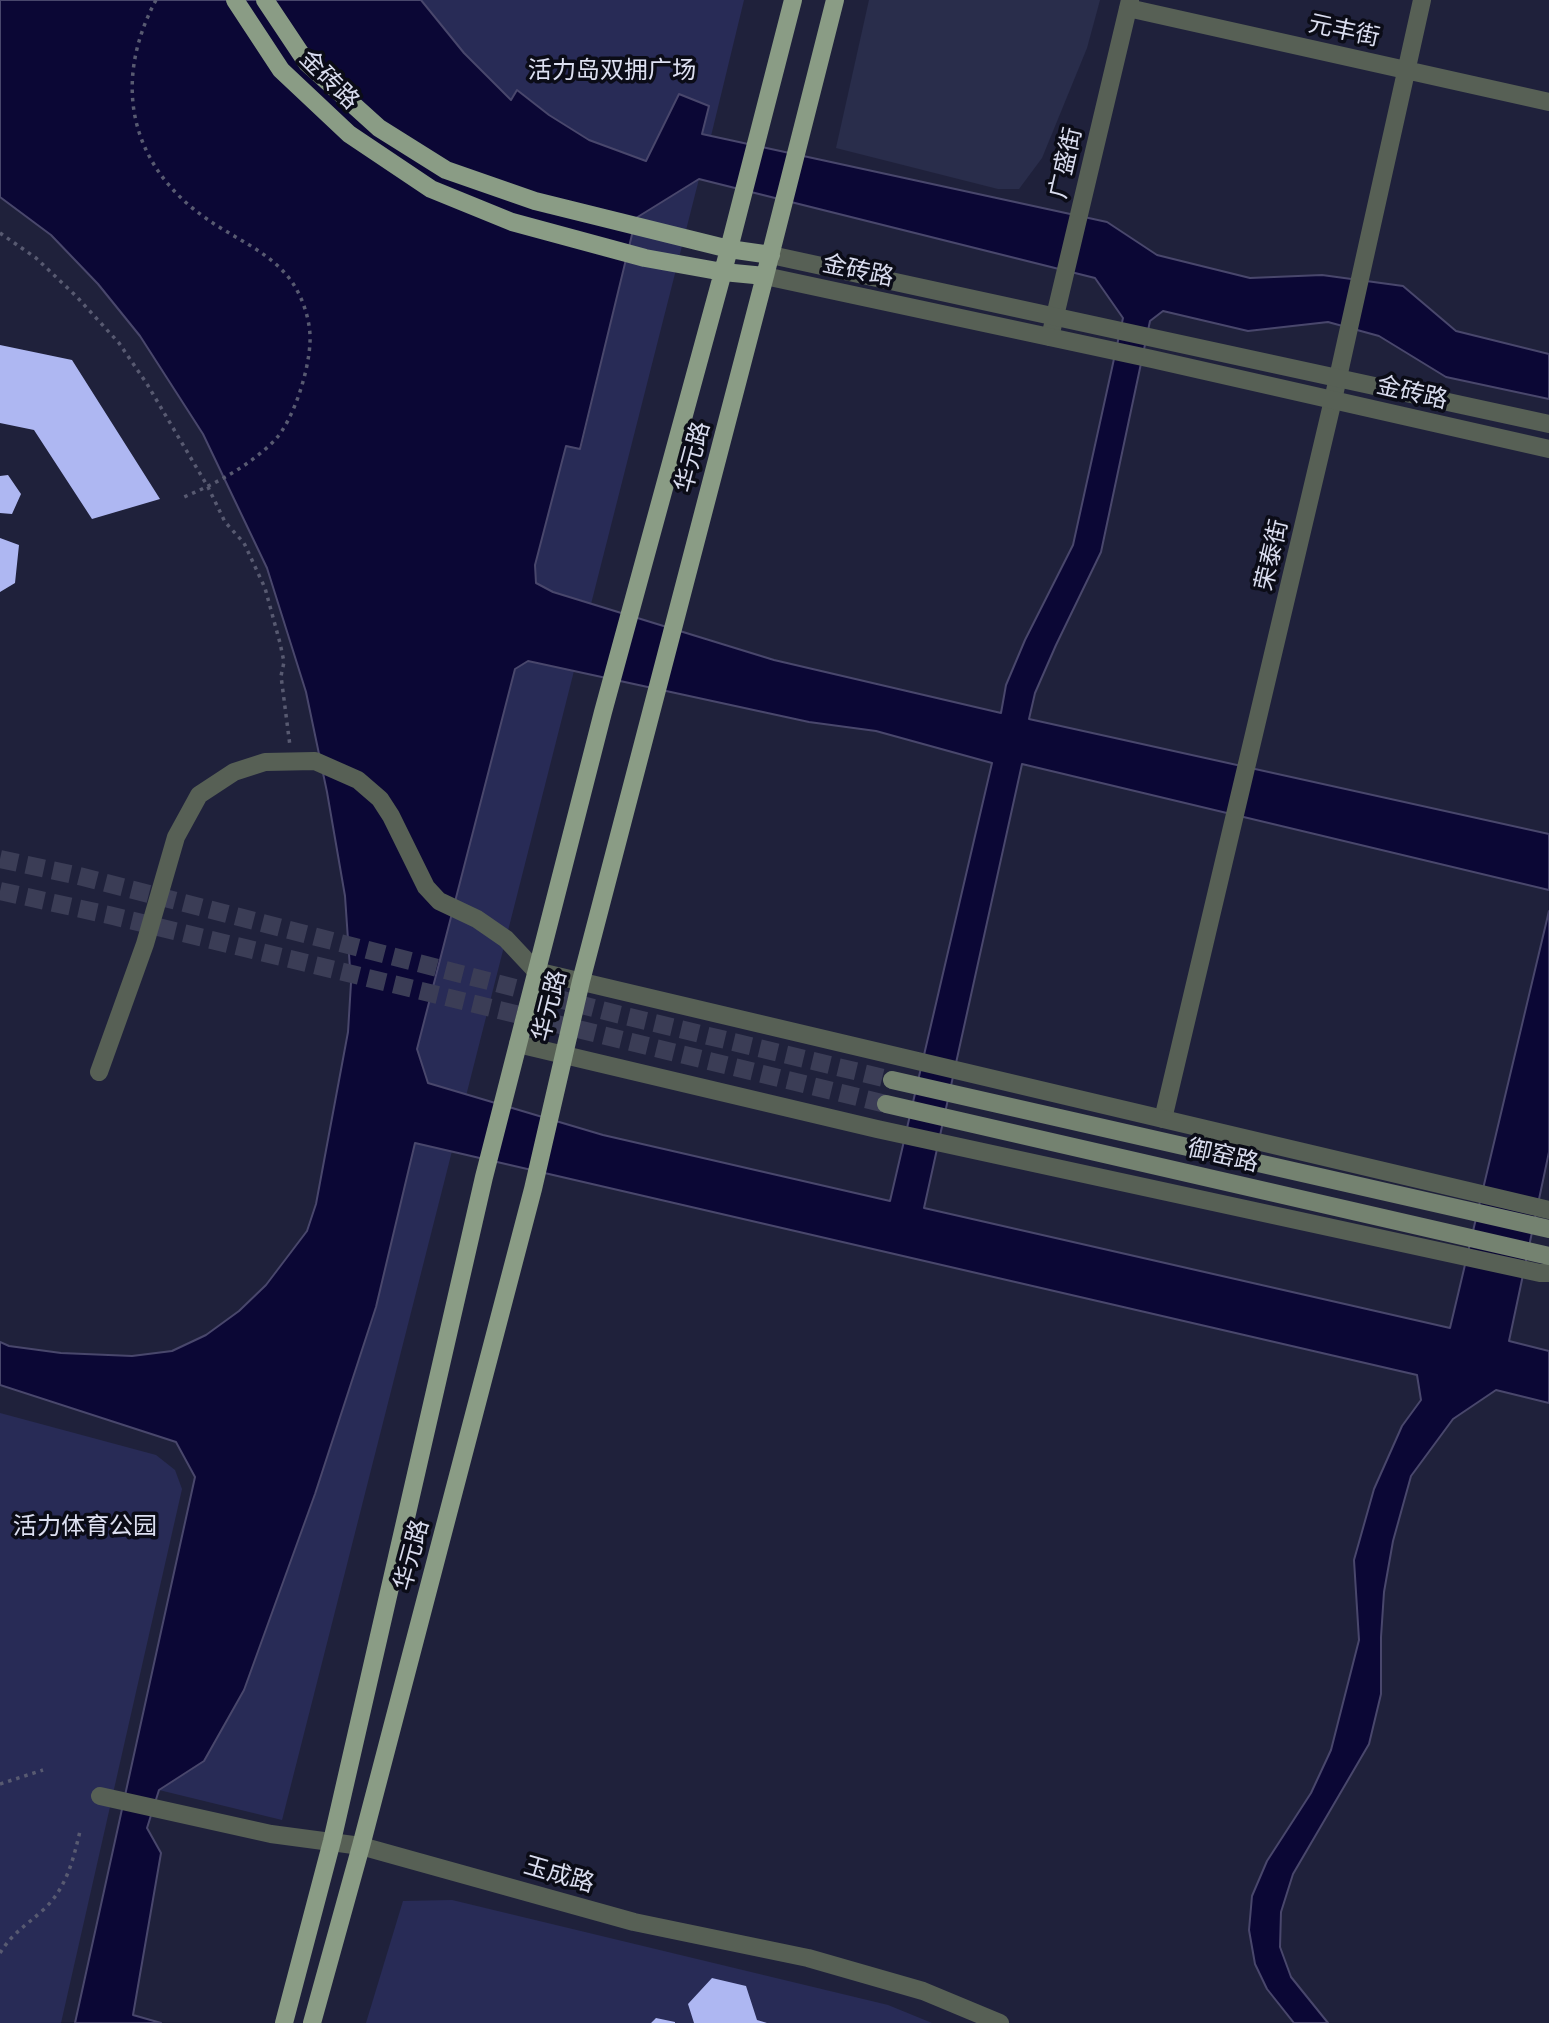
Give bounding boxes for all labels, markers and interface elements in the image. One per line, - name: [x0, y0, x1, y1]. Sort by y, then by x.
- street label: 元丰街: [1306, 9, 1382, 53]
- street label: 金砖路: [293, 44, 365, 116]
- park label: 活力岛双拥广场: [528, 57, 696, 85]
- street label: 广盛街: [1044, 125, 1088, 201]
- street label: 金砖路: [820, 249, 896, 293]
- street label: 金砖路: [1374, 371, 1450, 415]
- street label: 华元路: [670, 418, 716, 496]
- street label: 荣泰街: [1250, 517, 1294, 593]
- street label: 华元路: [527, 968, 573, 1044]
- street label: 御窑路: [1185, 1134, 1261, 1178]
- park label: 活力体育公园: [13, 1513, 157, 1541]
- street label: 华元路: [389, 1516, 435, 1594]
- street label: 玉成路: [520, 1851, 598, 1899]

